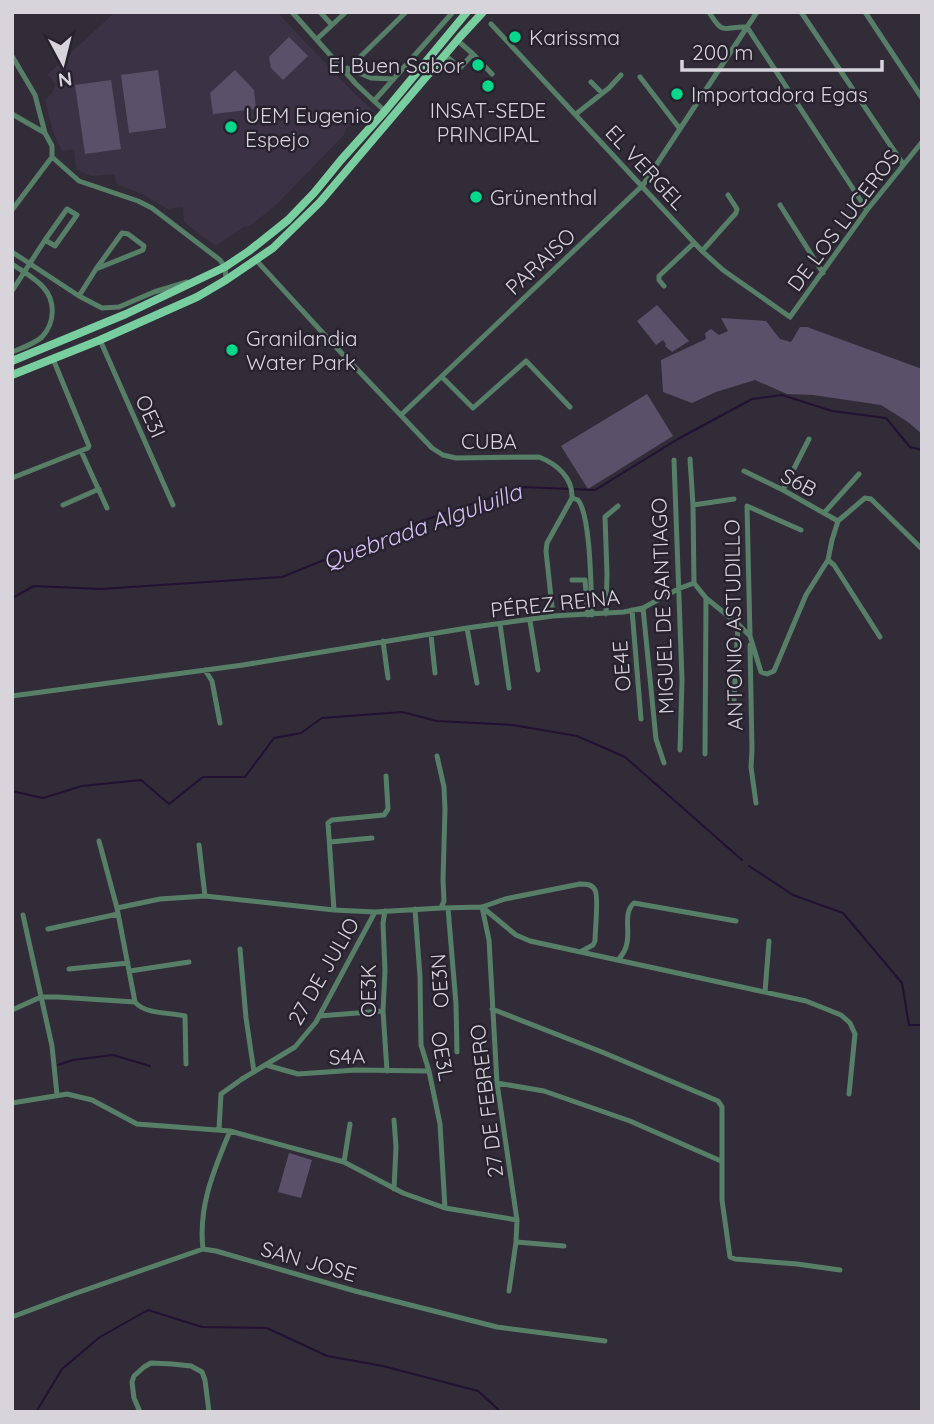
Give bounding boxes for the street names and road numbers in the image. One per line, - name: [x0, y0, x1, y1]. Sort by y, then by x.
- street label: EL VERGEL: [600, 119, 692, 215]
- street label: DE LOS LUCEROS: [781, 144, 905, 296]
- street label: PARAISO: [500, 222, 580, 300]
- street label: OE3I: [130, 390, 172, 442]
- street label: CUBA: [461, 428, 517, 454]
- street label: S6B: [777, 462, 821, 502]
- street label: MIGUEL DE SANTIAGO: [645, 497, 679, 715]
- street label: ANTONIO ASTUDILLO: [718, 519, 748, 731]
- street label: PÉREZ REINA: [489, 583, 621, 623]
- street label: OE4E: [606, 640, 636, 692]
- street label: 27 DE JULIO: [282, 913, 364, 1029]
- street label: OE3N: [424, 953, 454, 1009]
- street label: OE3K: [355, 964, 381, 1018]
- street label: 27 DE FEBRERO: [464, 1023, 508, 1179]
- street label: OE3L: [426, 1029, 460, 1083]
- street label: S4A: [328, 1042, 366, 1070]
- street label: SAN JOSE: [258, 1235, 360, 1287]

